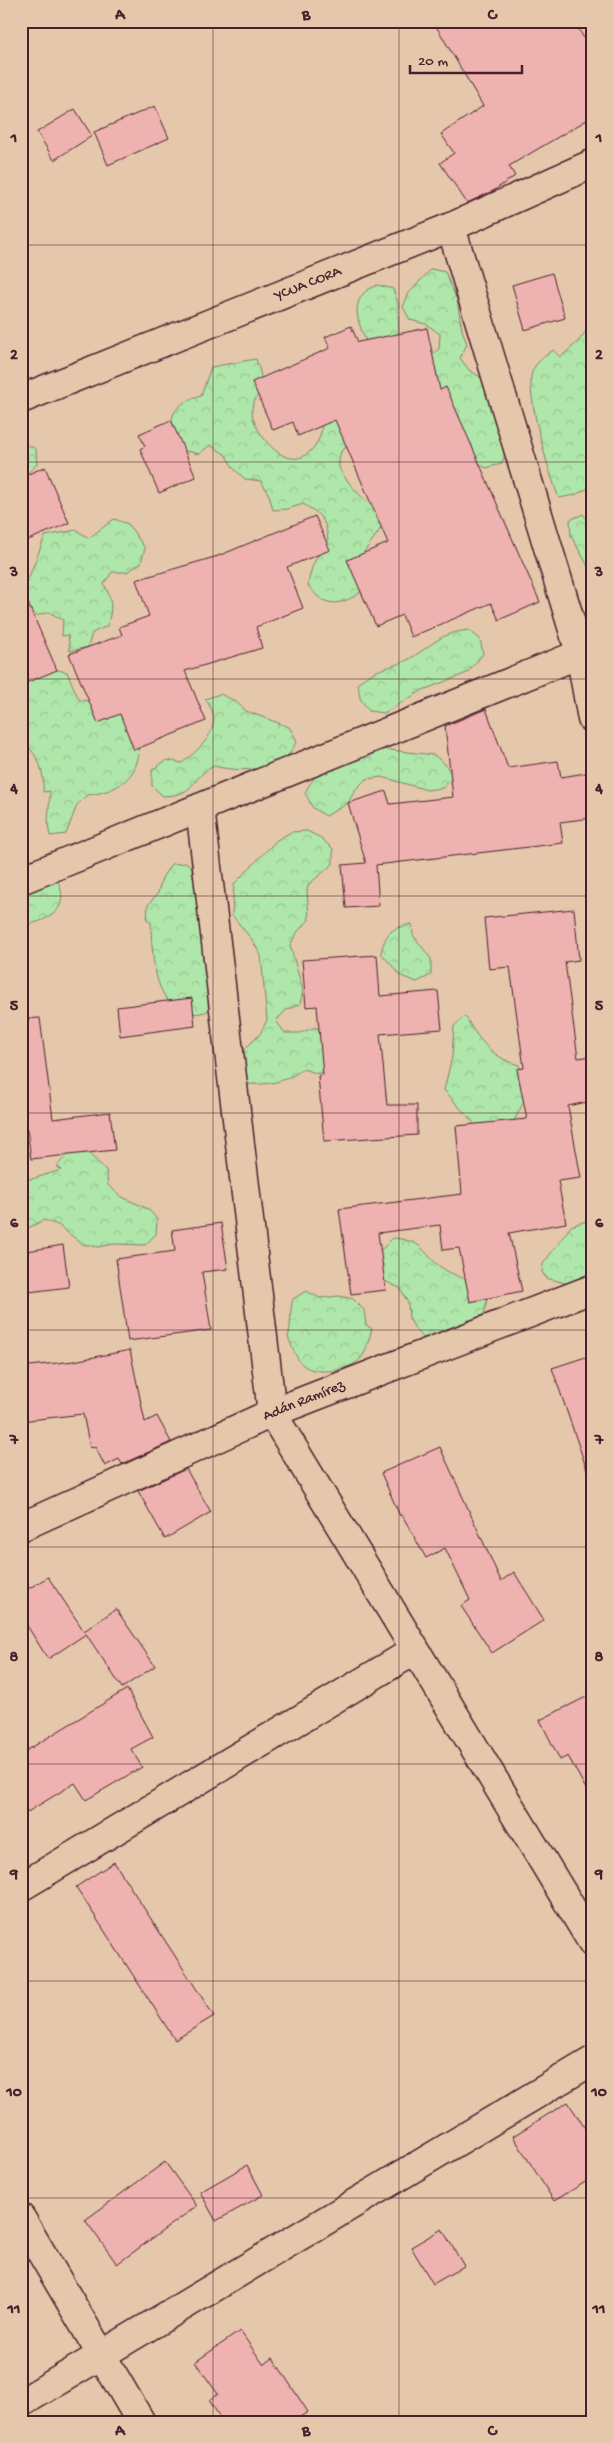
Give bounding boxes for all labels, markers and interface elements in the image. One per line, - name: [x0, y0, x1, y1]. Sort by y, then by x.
- text: A: [114, 7, 126, 26]
- text: B: [301, 7, 311, 26]
- text: C: [487, 7, 498, 26]
- scale bar: [410, 42, 523, 74]
- text: 20 m: [418, 53, 448, 71]
- text: 1: [10, 130, 17, 149]
- text: 1: [595, 130, 602, 149]
- street label: YCUA CORA: [270, 262, 345, 306]
- text: 2: [10, 347, 18, 366]
- text: 2: [595, 347, 603, 366]
- text: 3: [9, 564, 18, 583]
- text: 3: [594, 564, 603, 583]
- text: 4: [9, 781, 18, 800]
- text: 4: [594, 781, 603, 800]
- text: 5: [10, 998, 19, 1017]
- text: 5: [595, 998, 604, 1017]
- text: 6: [10, 1215, 19, 1234]
- text: 6: [595, 1215, 604, 1234]
- street label: Adán Ramírez: [261, 1376, 348, 1426]
- text: 7: [9, 1432, 19, 1451]
- text: 7: [594, 1432, 604, 1451]
- text: 8: [10, 1649, 19, 1668]
- text: 8: [595, 1649, 604, 1668]
- text: 9: [9, 1866, 18, 1885]
- text: 9: [594, 1866, 603, 1885]
- text: 10: [5, 2084, 22, 2103]
- text: 10: [590, 2084, 607, 2103]
- text: 11: [7, 2301, 20, 2320]
- text: 11: [592, 2301, 605, 2320]
- text: A: [114, 2423, 126, 2442]
- text: B: [301, 2423, 311, 2442]
- text: C: [487, 2423, 498, 2442]

